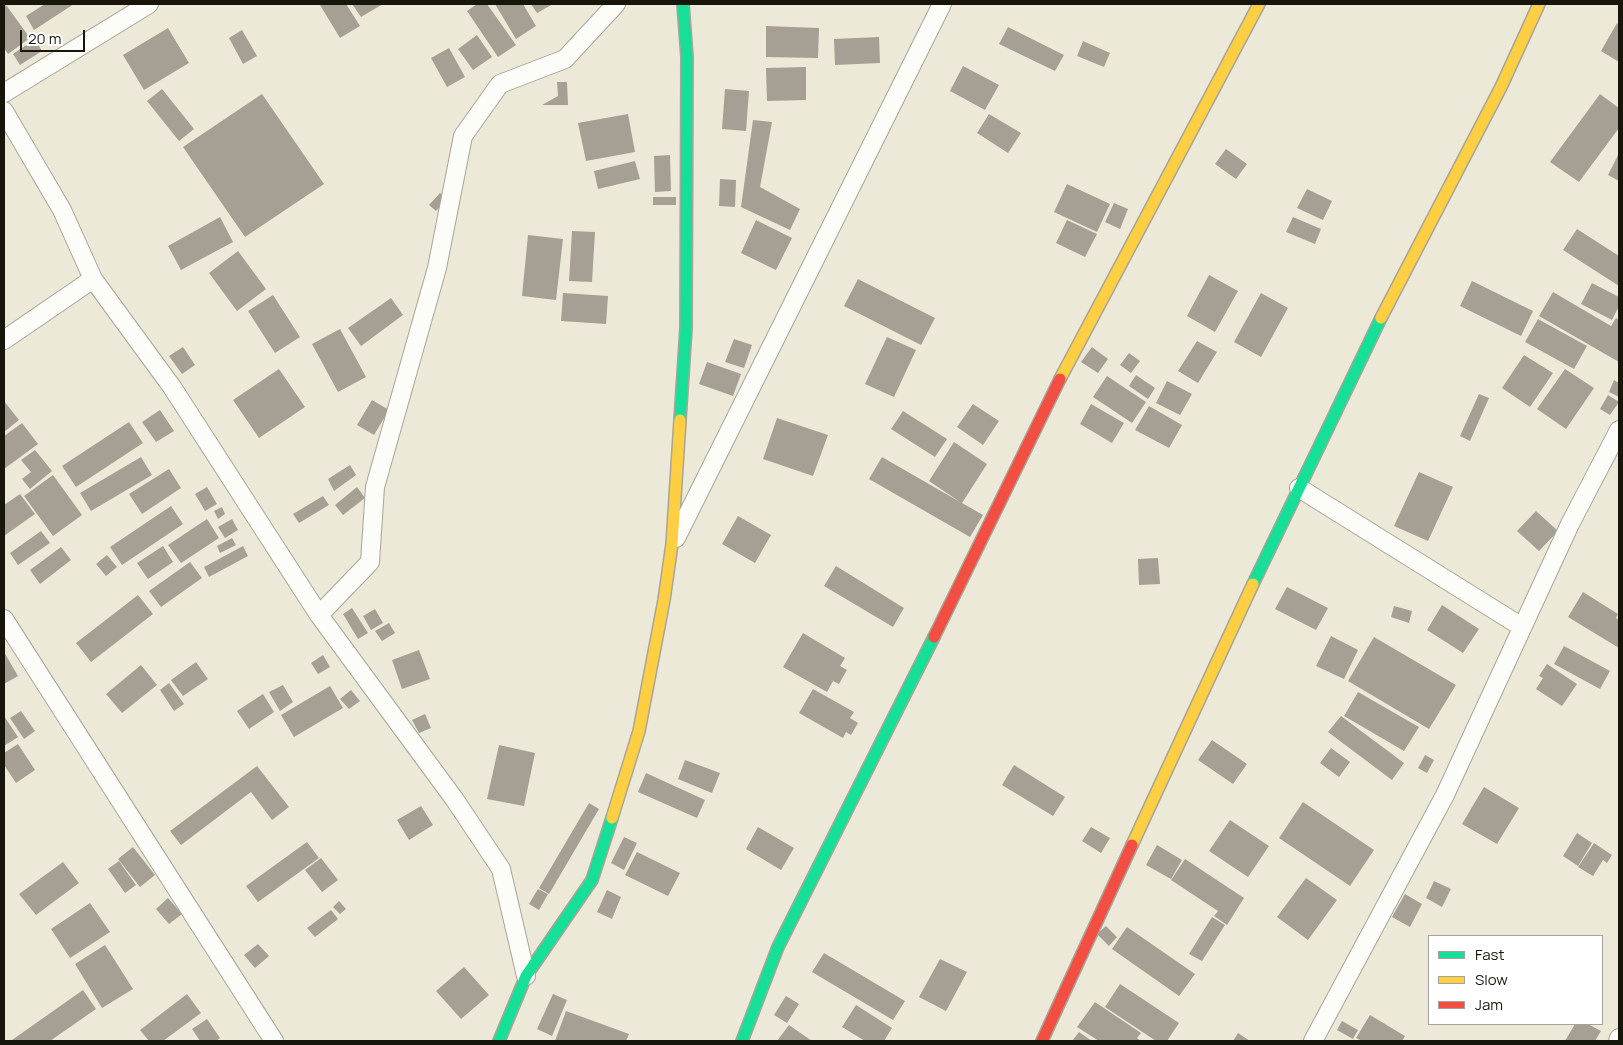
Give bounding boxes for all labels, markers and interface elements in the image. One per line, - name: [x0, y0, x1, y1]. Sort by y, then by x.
- scale bar: [22, 20, 88, 52]
- text: 20 m: [28, 28, 61, 49]
- legend: [1428, 935, 1603, 1025]
- text: Fast: [1475, 944, 1504, 965]
- text: Slow: [1475, 969, 1508, 990]
- text: Jam: [1475, 994, 1503, 1015]

